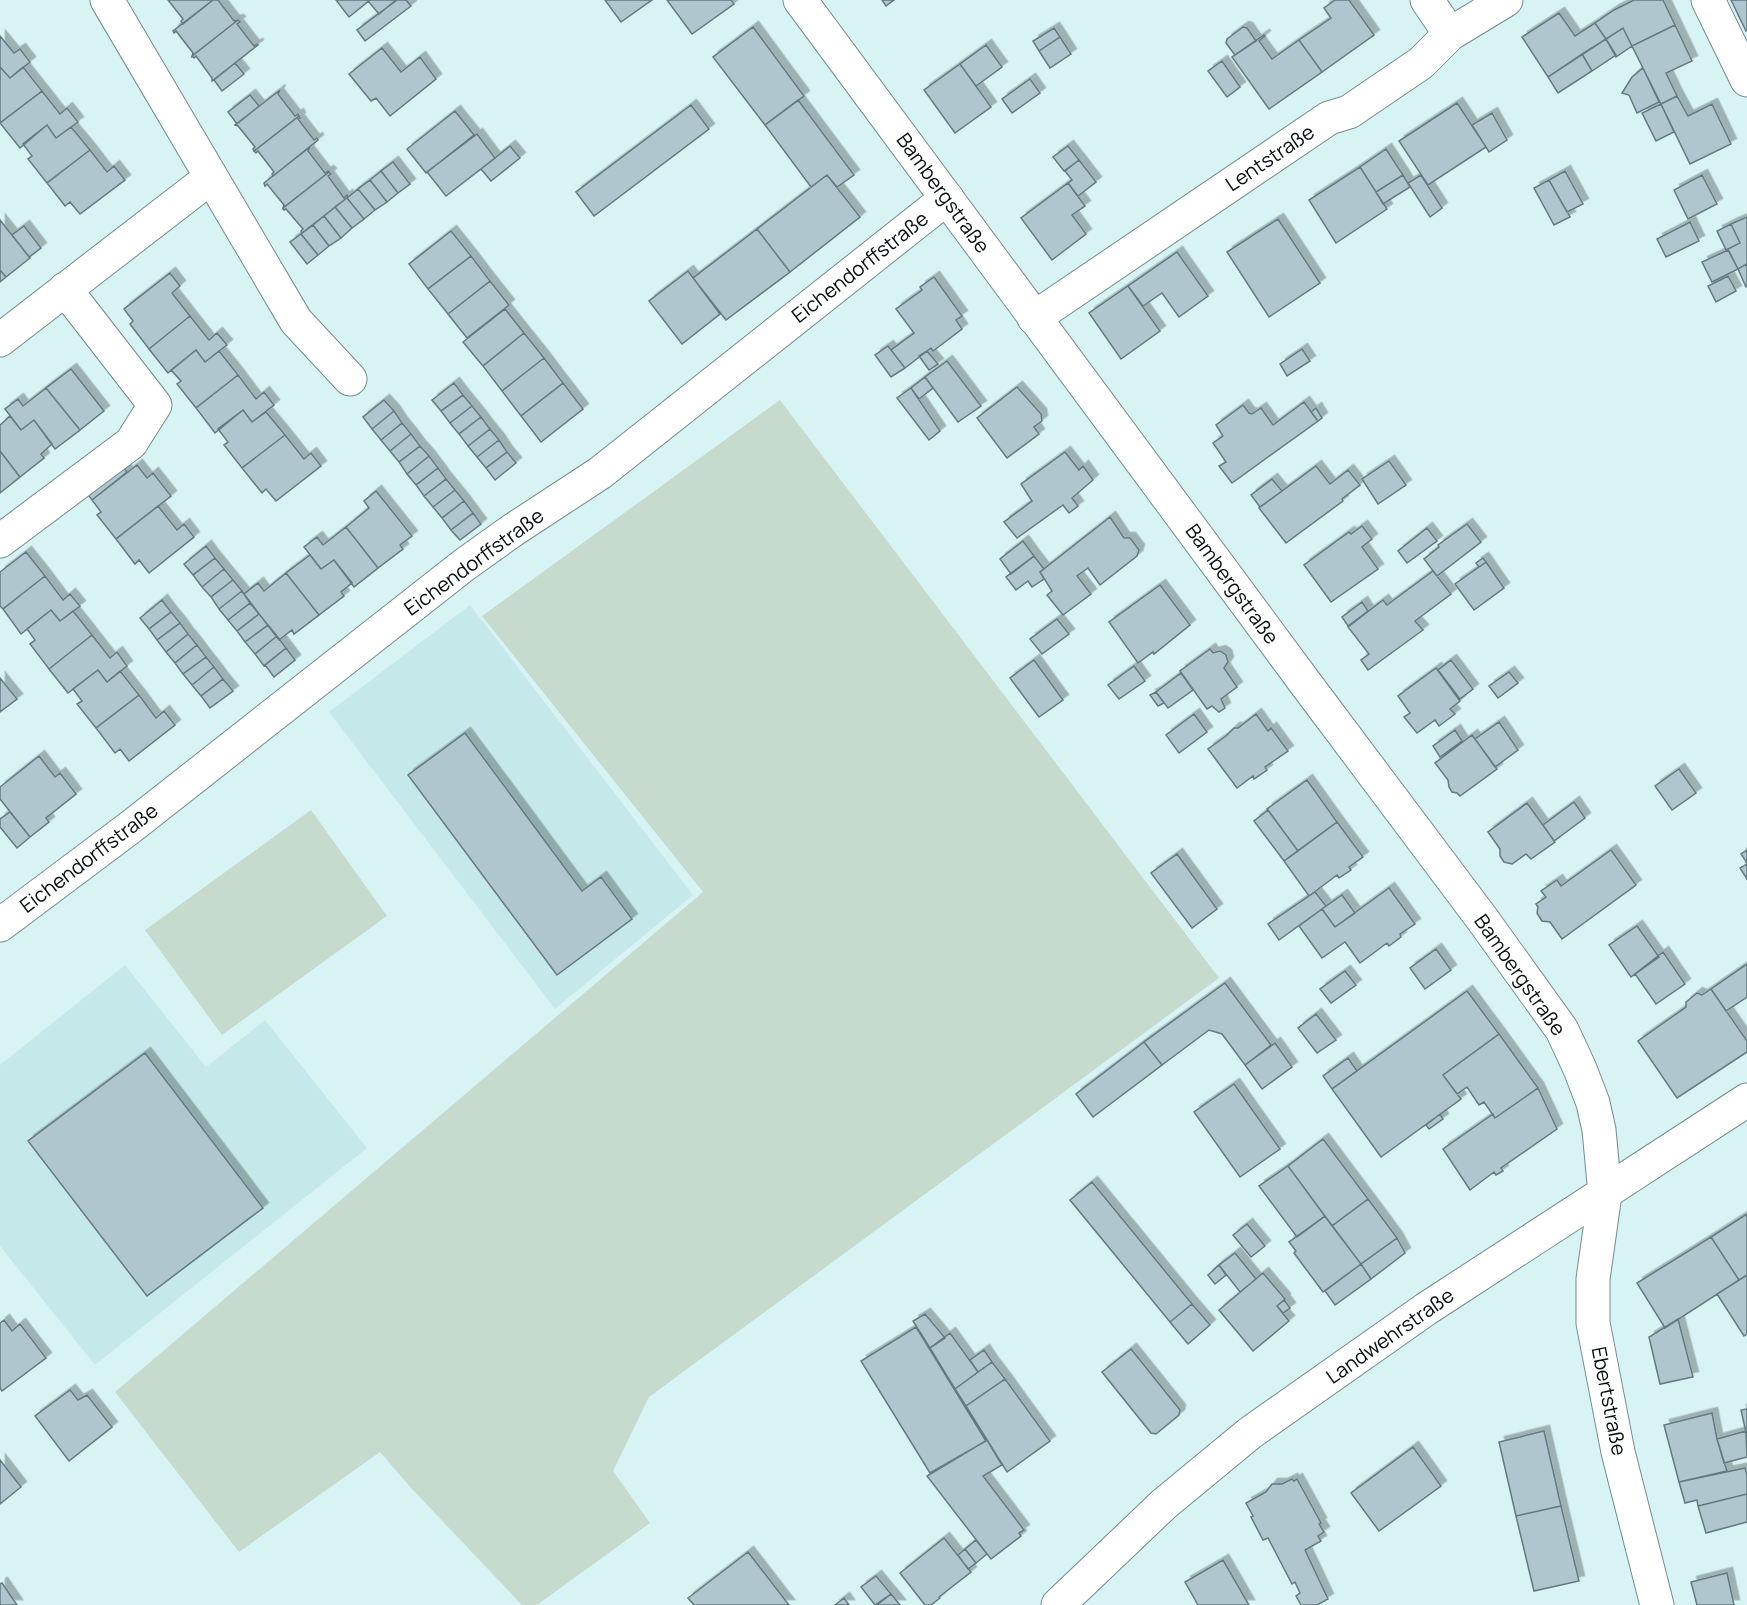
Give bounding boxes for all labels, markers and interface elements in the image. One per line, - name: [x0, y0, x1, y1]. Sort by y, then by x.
- street label: Lentstraße: [1220, 118, 1319, 197]
- street label: Bambergstraße: [891, 127, 996, 258]
- street label: Eichendorffstraße: [786, 205, 934, 328]
- street label: Eichendorffstraße: [398, 502, 549, 621]
- street label: Bambergstraße: [1180, 518, 1285, 649]
- street label: Eichendorffstraße: [14, 797, 163, 918]
- street label: Bambergstraße: [1468, 909, 1572, 1041]
- street label: Landwehrstraße: [1320, 1281, 1459, 1390]
- street label: Ebertstraße: [1586, 1344, 1633, 1458]

